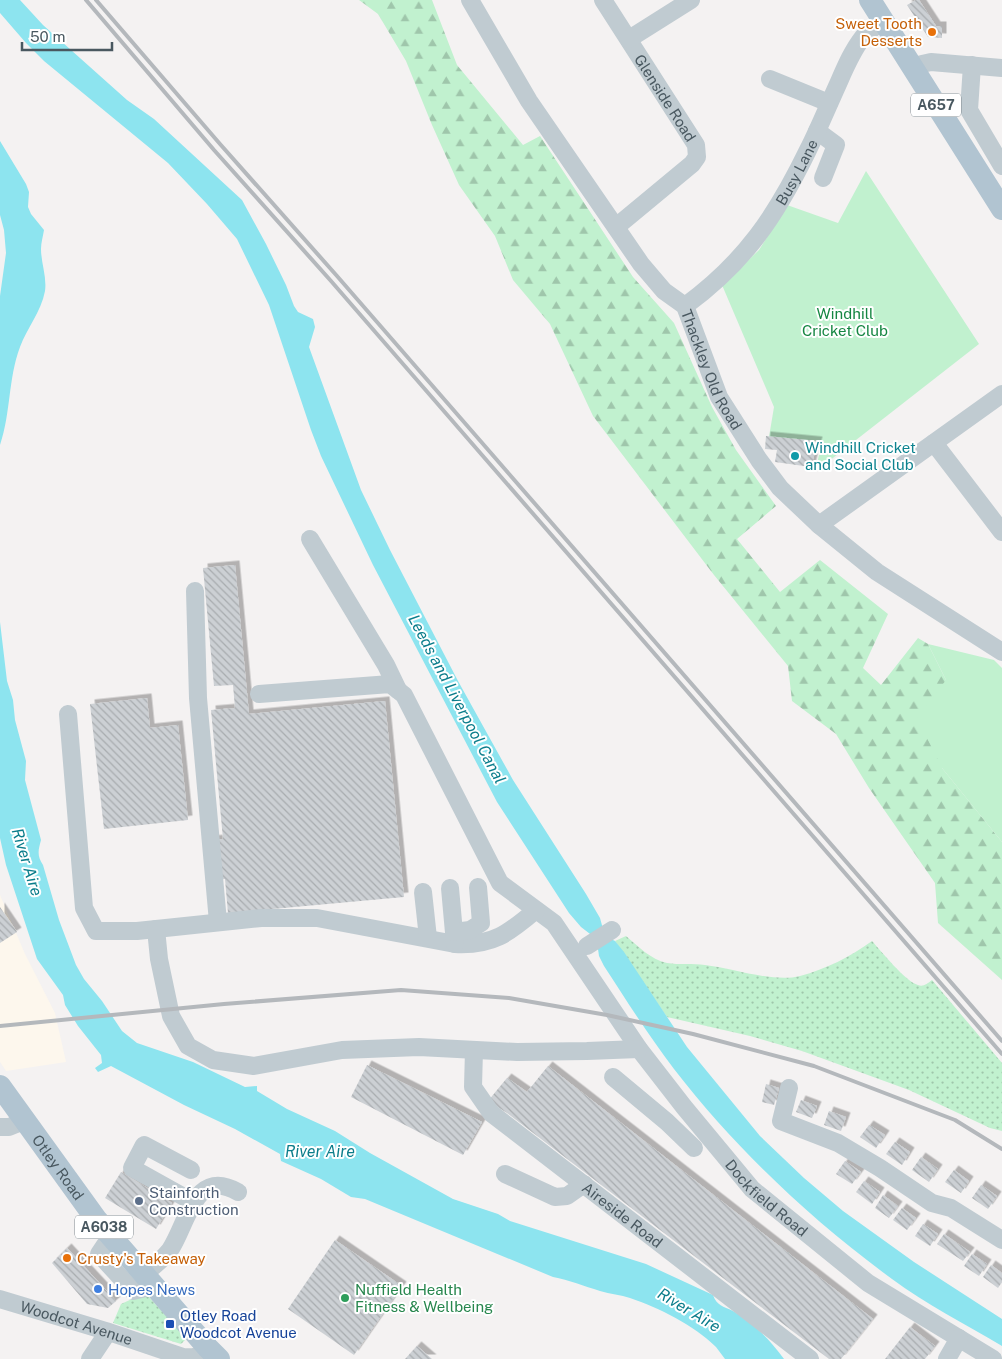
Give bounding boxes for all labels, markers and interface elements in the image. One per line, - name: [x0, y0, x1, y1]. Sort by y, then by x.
- place label: Sweet Tooth Desserts: [835, 15, 922, 49]
- scale bar: [22, 20, 112, 52]
- marker: Sweet Tooth Desserts: [926, 26, 938, 38]
- text: 50 m: [30, 28, 65, 45]
- street label: Glenside Road: [631, 51, 700, 144]
- road number: A657: [911, 94, 961, 116]
- street label: Busy Lane: [772, 136, 821, 208]
- park label: Windhill Cricket Club: [802, 305, 888, 339]
- street label: Thackley Old Road: [678, 307, 746, 433]
- place label: Windhill Cricket and Social Club: [805, 439, 916, 473]
- marker: Windhill Cricket and Social Club: [789, 450, 801, 462]
- water label: Leeds and Liverpool Canal: [404, 611, 510, 787]
- water label: River Aire: [8, 826, 46, 899]
- street label: Otley Road: [29, 1131, 88, 1203]
- water label: River Aire: [285, 1142, 355, 1161]
- street label: Dockfield Road: [722, 1156, 811, 1239]
- street label: Aireside Road: [579, 1178, 666, 1251]
- place label: Stainforth Construction: [149, 1184, 239, 1218]
- marker: Stainforth Construction: [133, 1195, 145, 1207]
- road number: A6038: [75, 1216, 133, 1238]
- place label: Crusty's Takeaway: [77, 1250, 206, 1267]
- marker: Crusty's Takeaway: [61, 1252, 73, 1264]
- place label: Hopes News: [108, 1281, 195, 1298]
- place label: Nuffield Health Fitness & Wellbeing: [355, 1281, 493, 1315]
- marker: Hopes News: [92, 1283, 104, 1295]
- water label: River Aire: [654, 1284, 724, 1336]
- marker: Nuffield Health Fitness & Wellbeing: [339, 1292, 351, 1304]
- street label: Woodcot Avenue: [18, 1297, 135, 1348]
- place label: Otley Road Woodcot Avenue: [180, 1307, 297, 1341]
- marker: Otley Road Woodcot Avenue: [164, 1318, 176, 1330]

